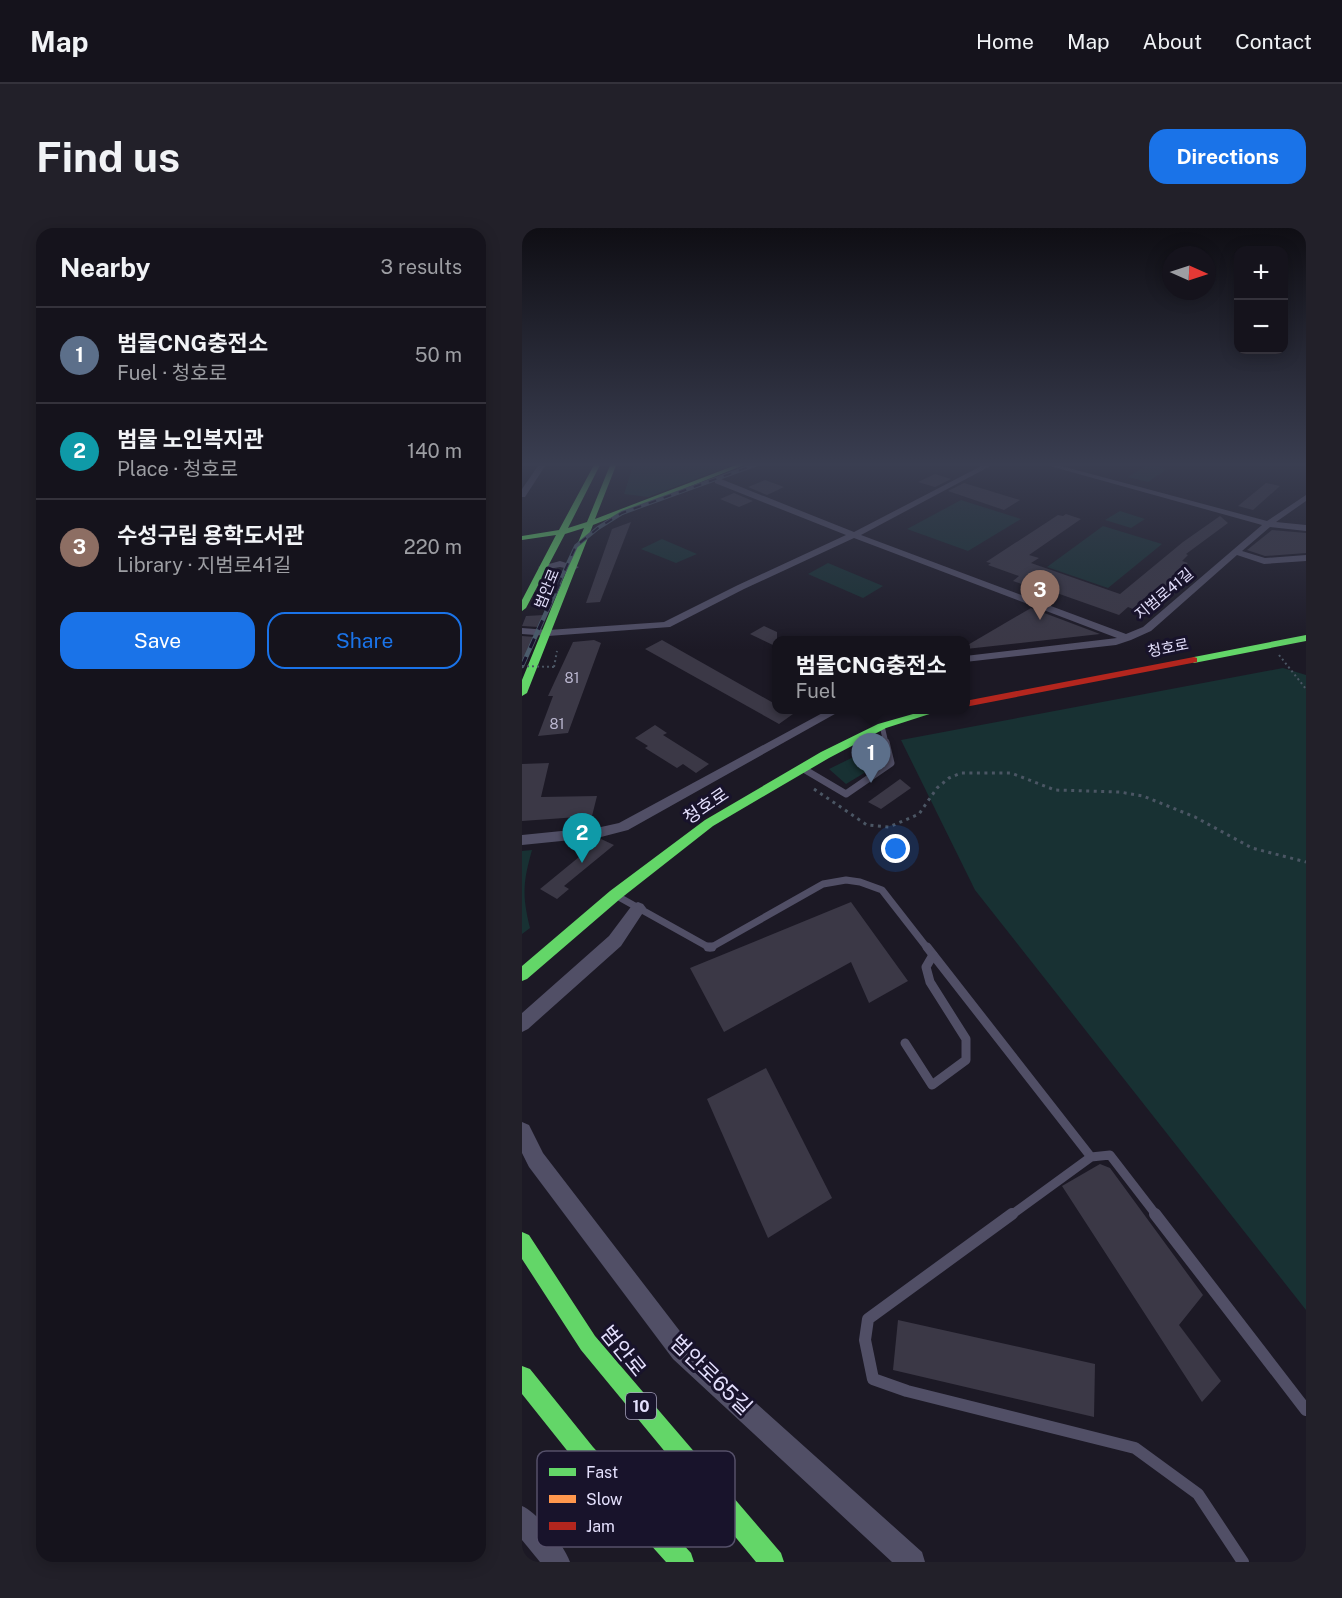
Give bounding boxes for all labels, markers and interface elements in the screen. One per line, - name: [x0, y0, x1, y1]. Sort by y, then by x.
- text: Map: [30, 25, 89, 58]
- text: Home: [976, 29, 1034, 54]
- text: Map: [1067, 29, 1110, 54]
- text: About: [1143, 29, 1202, 54]
- text: Contact: [1235, 29, 1312, 54]
- button: Directions: [1149, 129, 1306, 184]
- text: Find us: [36, 132, 180, 181]
- north arrow: [1162, 246, 1216, 300]
- map controls: [1234, 246, 1288, 354]
- button: +: [1234, 246, 1288, 300]
- text: Nearby: [60, 252, 150, 283]
- text: 3 results: [381, 255, 462, 279]
- button: −: [1234, 300, 1288, 354]
- text: 범물CNG충전소: [117, 330, 268, 356]
- text: 1: [75, 343, 84, 367]
- text: 50 m: [415, 343, 462, 367]
- text: Fuel · 청호로: [117, 361, 227, 385]
- text: 범물 노인복지관: [117, 426, 264, 452]
- text: 2: [73, 439, 86, 463]
- text: 140 m: [407, 439, 462, 463]
- text: Place · 청호로: [117, 457, 238, 481]
- text: 수성구립 용학도서관: [117, 522, 304, 548]
- text: 3: [73, 535, 86, 559]
- text: 220 m: [404, 535, 462, 559]
- text: Library · 지범로41길: [117, 553, 291, 577]
- street label: 지범로41길: [1131, 564, 1196, 623]
- street label: 범안로: [531, 566, 562, 611]
- pin: 3: [1020, 570, 1060, 620]
- button: Save: [60, 612, 255, 669]
- button: Share: [267, 612, 462, 669]
- street label: 청호로: [1146, 635, 1190, 660]
- popup: [772, 636, 970, 714]
- text: 범물CNG충전소: [796, 652, 946, 678]
- house number: 81: [565, 670, 579, 686]
- text: Fuel: [796, 679, 836, 703]
- house number: 81: [550, 716, 564, 732]
- pin: 1: [852, 734, 890, 783]
- street label: 청호로: [679, 783, 732, 828]
- pin: 2: [562, 814, 602, 863]
- your location: [881, 834, 910, 863]
- street label: 범안로: [595, 1320, 651, 1381]
- street label: 범안로65길: [665, 1330, 757, 1420]
- road number: 10: [626, 1393, 656, 1419]
- legend: [537, 1451, 735, 1547]
- text: Fast: [586, 1463, 618, 1482]
- text: Slow: [586, 1490, 623, 1509]
- text: Jam: [586, 1517, 615, 1536]

